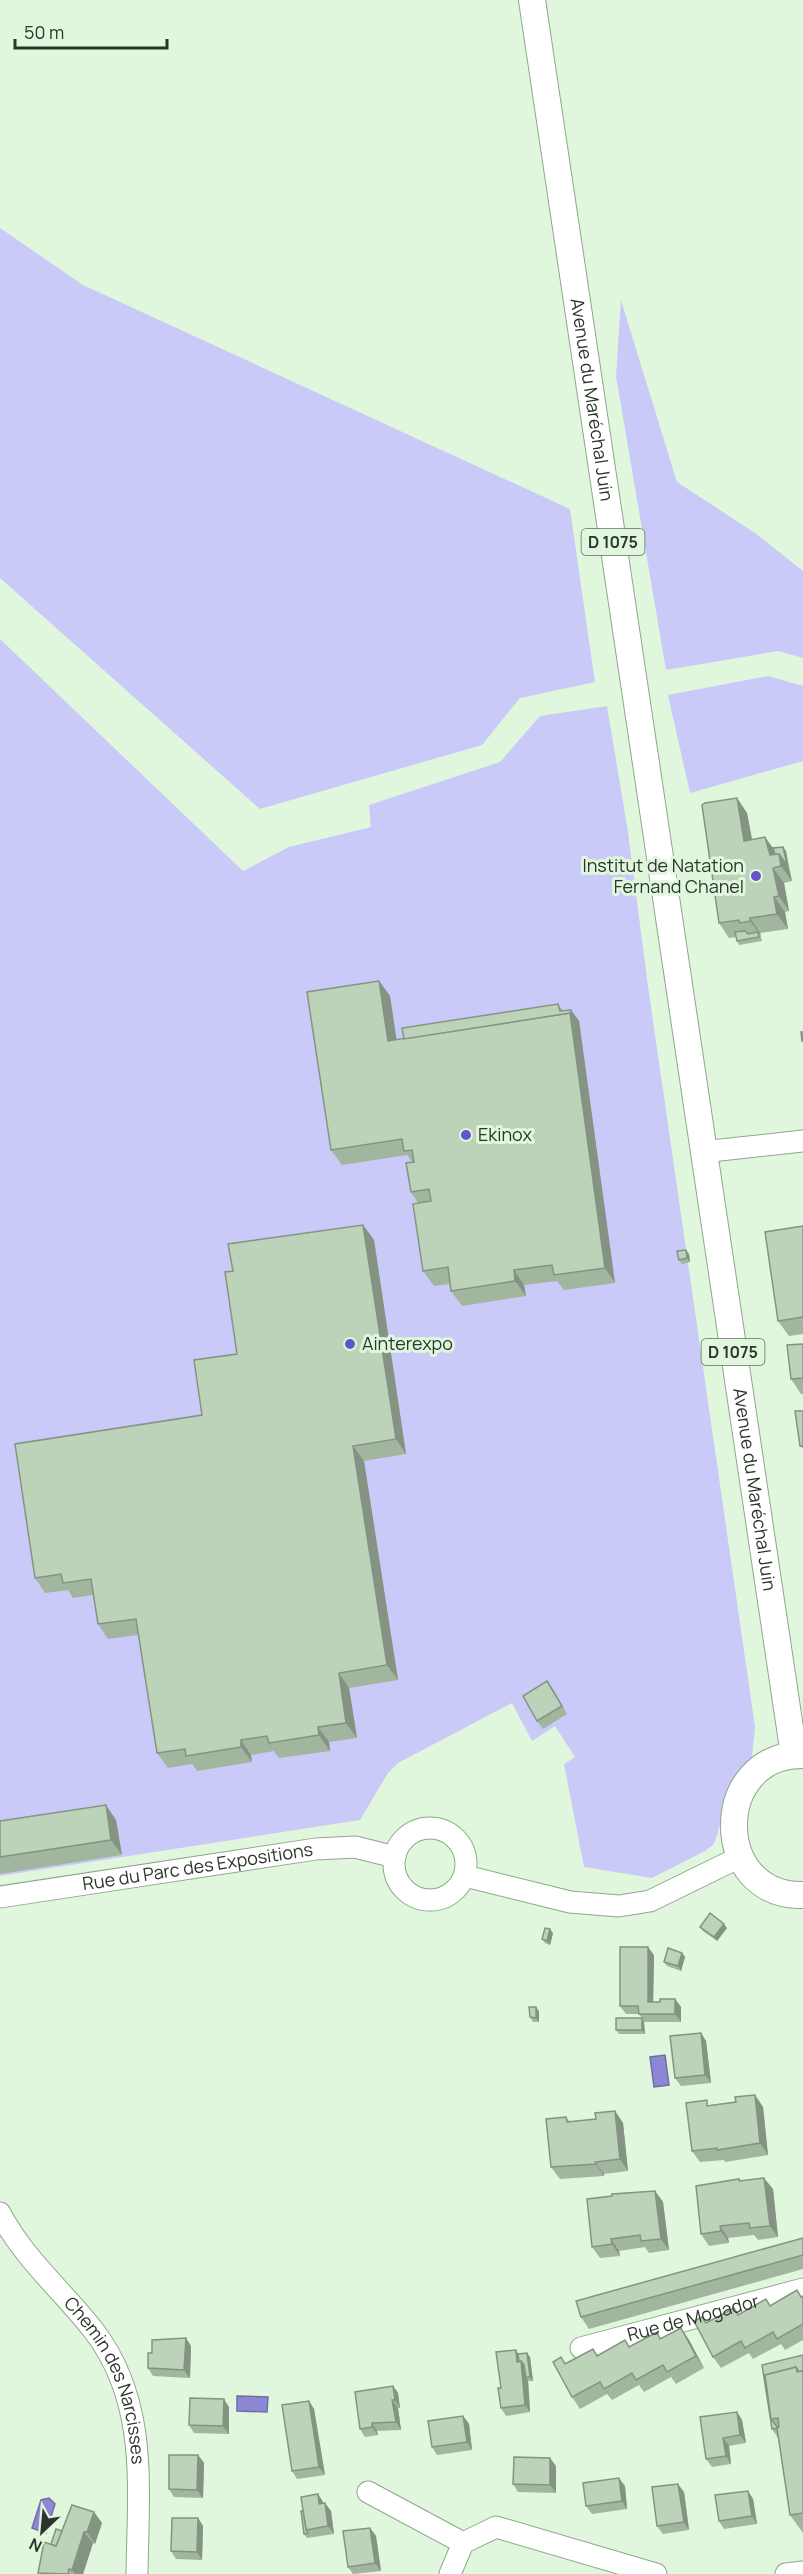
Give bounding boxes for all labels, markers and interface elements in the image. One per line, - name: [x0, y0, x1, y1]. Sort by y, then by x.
- scale bar: [15, 12, 166, 50]
- text: 50 m: [24, 20, 64, 44]
- street label: Avenue du Maréchal Juin: [566, 296, 620, 503]
- road number: D 1075: [582, 529, 644, 555]
- place label: Institut de Natation Fernand Chanel: [582, 853, 744, 898]
- marker: Institut de Natation Fernand Chanel: [749, 869, 763, 883]
- place label: Ekinox: [478, 1122, 532, 1146]
- marker: Ekinox: [459, 1128, 473, 1142]
- place label: Ainterexpo: [362, 1331, 453, 1355]
- marker: Ainterexpo: [343, 1337, 357, 1351]
- road number: D 1075: [702, 1339, 764, 1365]
- street label: Avenue du Maréchal Juin: [728, 1386, 782, 1592]
- street label: Rue du Parc des Expositions: [81, 1837, 314, 1895]
- street label: Rue de Mogador: [624, 2288, 762, 2346]
- street label: Chemin des Narcisses: [59, 2291, 151, 2465]
- north arrow: [12, 2502, 72, 2562]
- text: N: [25, 2533, 45, 2558]

